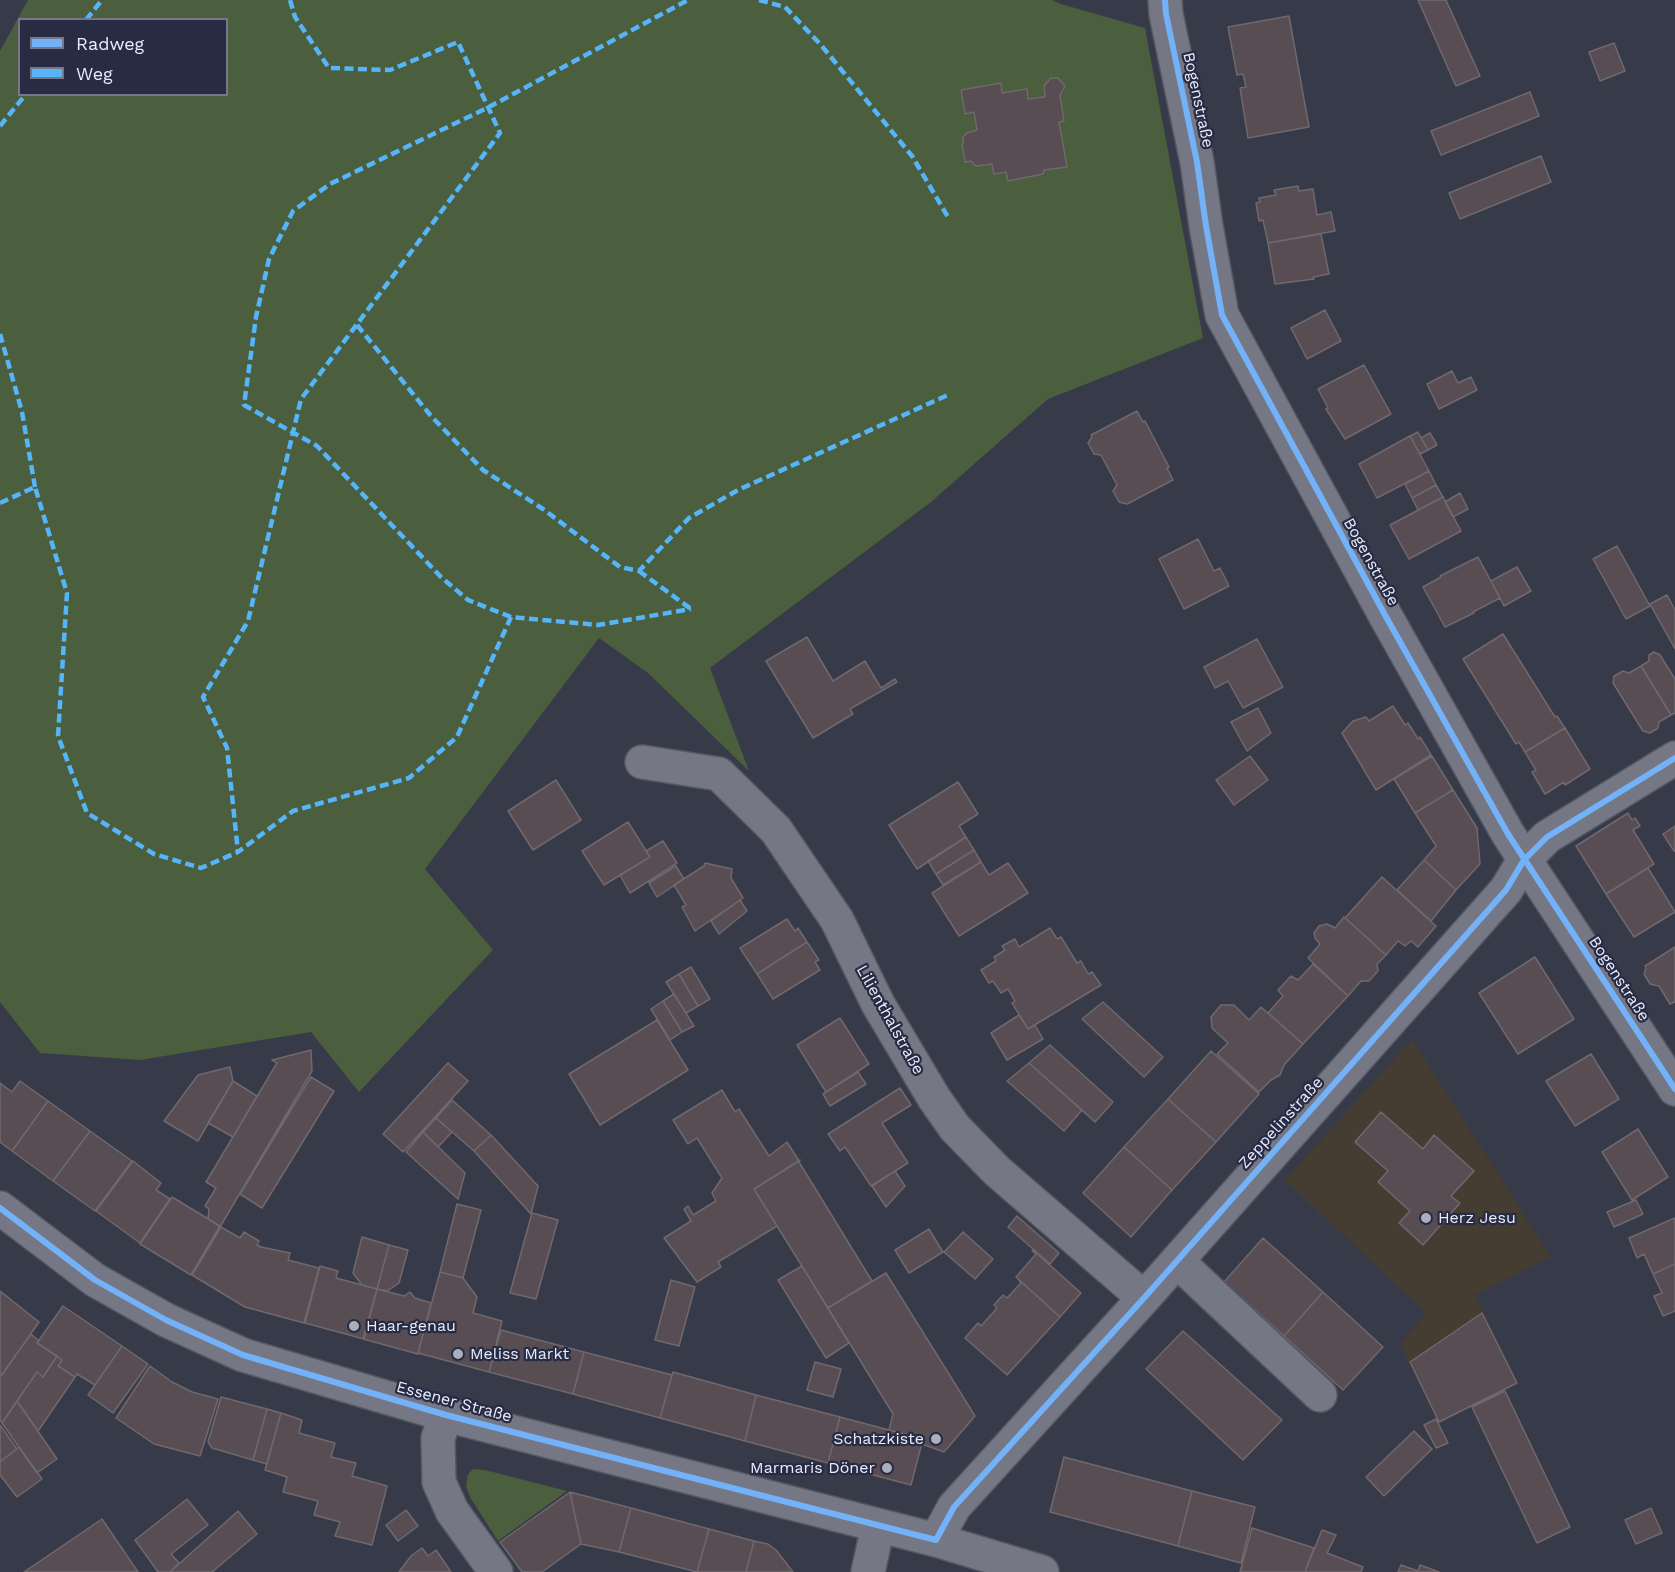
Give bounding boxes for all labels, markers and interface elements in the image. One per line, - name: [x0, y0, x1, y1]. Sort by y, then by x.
- legend: [18, 18, 228, 96]
- text: Radweg: [76, 33, 144, 54]
- street label: Bogenstraße: [1178, 50, 1218, 150]
- text: Weg: [76, 63, 113, 84]
- street label: Bogenstraße: [1339, 515, 1403, 609]
- street label: Bogenstraße: [1584, 933, 1654, 1025]
- street label: Lilienthalstraße: [852, 962, 928, 1078]
- street label: Zeppelinstraße: [1235, 1073, 1327, 1173]
- place label: Herz Jesu: [1438, 1208, 1516, 1228]
- marker: Herz Jesu: [1419, 1211, 1433, 1225]
- place label: Haar-genau: [366, 1316, 456, 1336]
- marker: Haar-genau: [347, 1319, 361, 1333]
- place label: Meliss Markt: [470, 1344, 569, 1364]
- marker: Meliss Markt: [451, 1347, 465, 1361]
- street label: Essener Straße: [394, 1377, 514, 1427]
- place label: Schatzkiste: [833, 1429, 924, 1449]
- marker: Schatzkiste: [929, 1432, 943, 1446]
- place label: Marmaris Döner: [750, 1458, 875, 1478]
- marker: Marmaris Döner: [880, 1461, 894, 1475]

